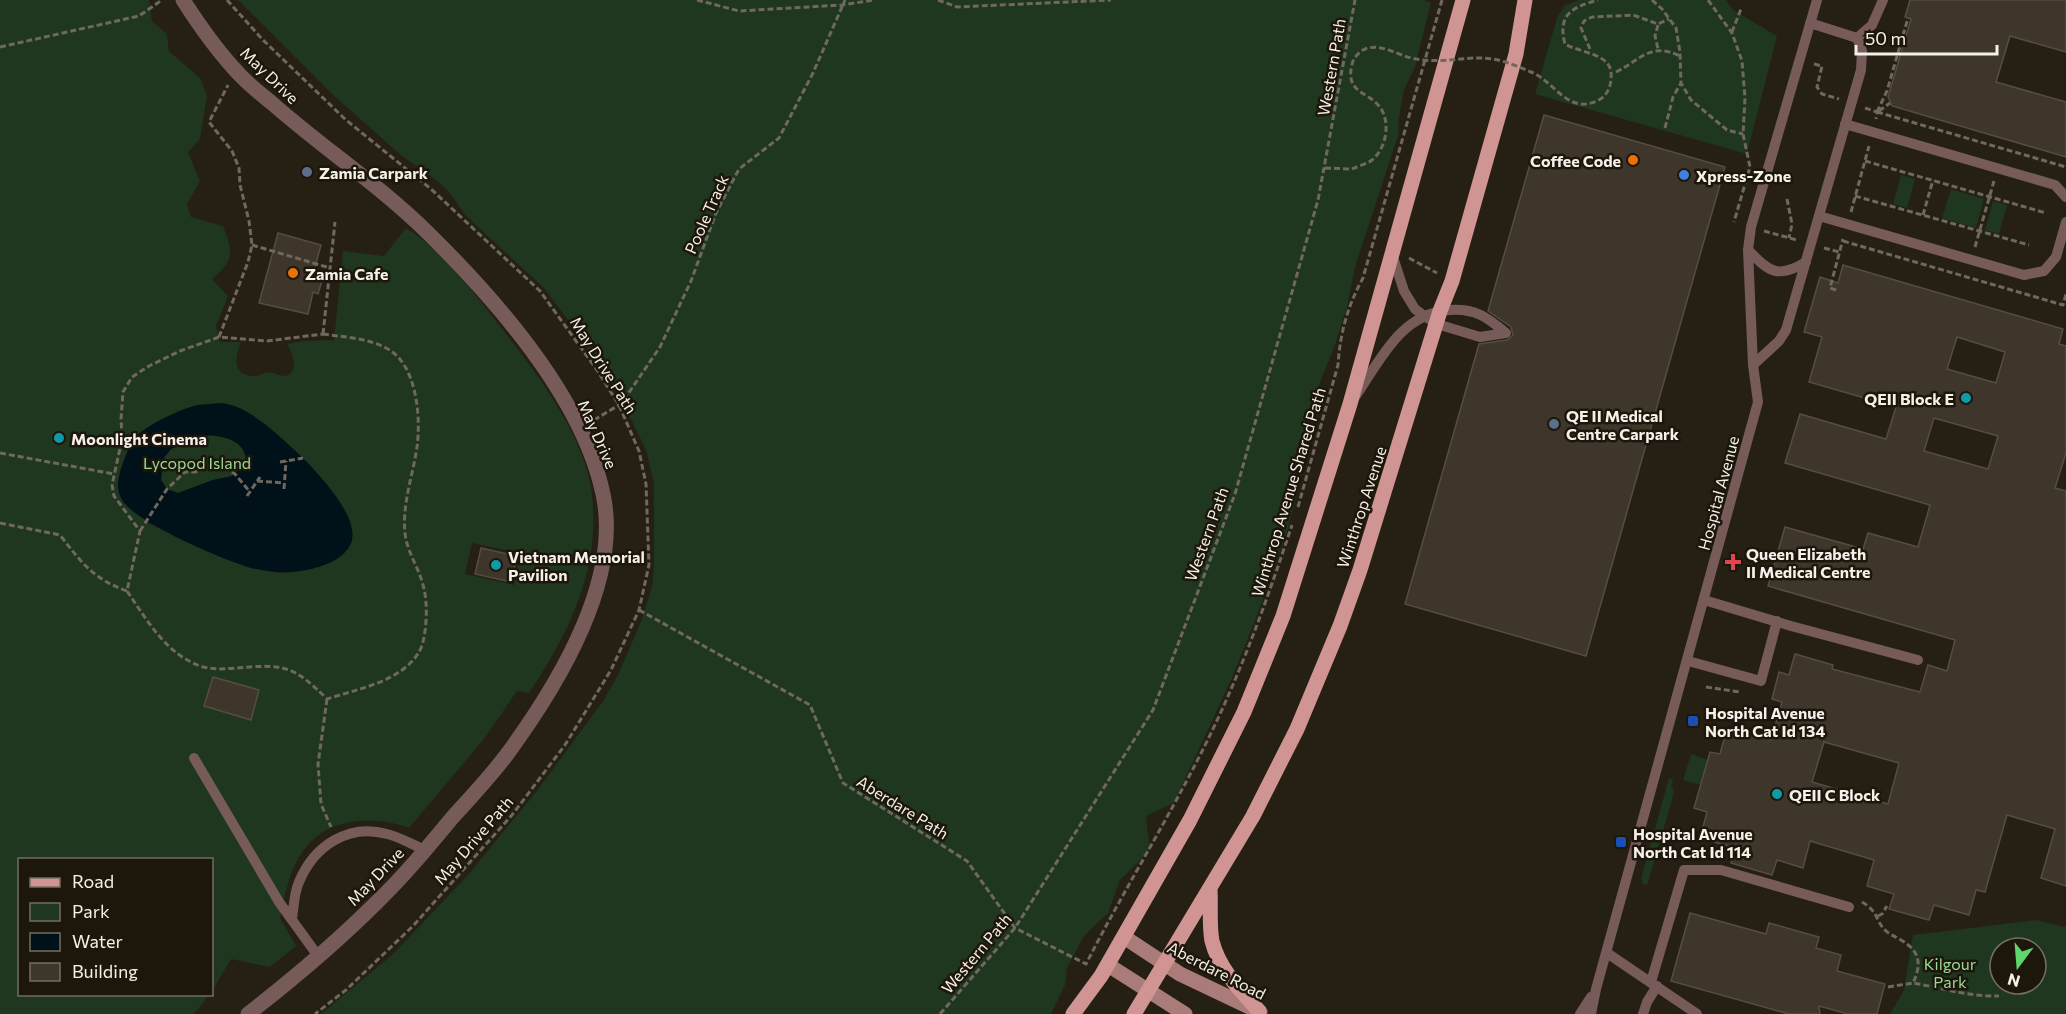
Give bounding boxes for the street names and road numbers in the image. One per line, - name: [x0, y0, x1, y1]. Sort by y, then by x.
- street label: Western Path: [1313, 17, 1349, 117]
- street label: May Drive: [237, 43, 303, 107]
- street label: Poole Track: [680, 171, 732, 256]
- street label: May Drive Path: [567, 313, 641, 417]
- street label: Winthrop Avenue Shared Path: [1247, 385, 1329, 599]
- street label: May Drive: [574, 397, 622, 471]
- street label: Hospital Avenue: [1694, 434, 1742, 552]
- street label: Winthrop Avenue: [1332, 444, 1390, 570]
- street label: Western Path: [1180, 484, 1232, 584]
- street label: Aberdare Path: [854, 771, 952, 843]
- street label: May Drive Path: [430, 792, 516, 888]
- street label: May Drive: [343, 843, 407, 909]
- street label: Western Path: [937, 909, 1015, 997]
- street label: Aberdare Road: [1165, 937, 1269, 1003]

